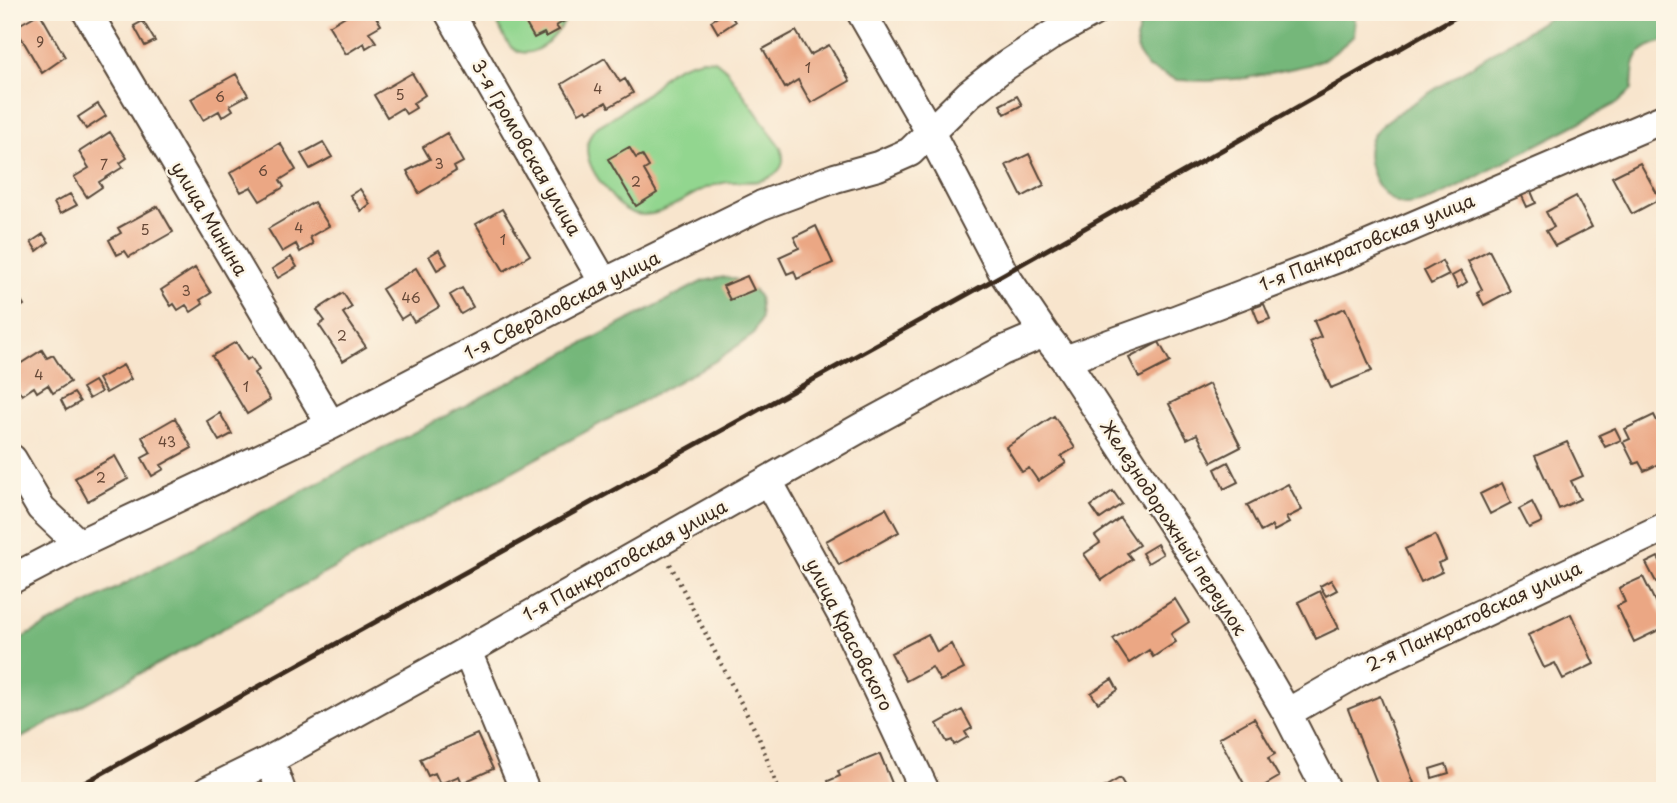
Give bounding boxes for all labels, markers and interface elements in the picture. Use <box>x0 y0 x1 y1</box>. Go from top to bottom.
house number: 9 <box>36 31 44 52</box>
street label: 3-я Громовская улица <box>466 54 589 241</box>
house number: 1 <box>805 57 811 78</box>
house number: 4 <box>593 78 603 99</box>
house number: 5 <box>395 84 405 105</box>
house number: 6 <box>215 86 225 107</box>
house number: 3 <box>434 153 444 174</box>
house number: 7 <box>100 154 108 175</box>
street label: улица Минина <box>165 156 256 281</box>
house number: 6 <box>258 160 268 181</box>
house number: 2 <box>631 171 641 192</box>
street label: 1-я Панкратовская улица <box>1255 186 1479 297</box>
house number: 4 <box>294 217 304 238</box>
house number: 5 <box>140 219 150 240</box>
house number: 1 <box>500 229 506 250</box>
street label: 1-я Свердловская улица <box>459 243 665 366</box>
house number: 3 <box>181 280 191 301</box>
house number: 46 <box>401 287 421 308</box>
house number: 2 <box>337 325 347 346</box>
house number: 4 <box>34 364 44 385</box>
house number: 1 <box>243 376 249 397</box>
street label: Железнодорожный переулок <box>1094 414 1254 640</box>
house number: 43 <box>158 431 176 452</box>
house number: 2 <box>96 467 106 488</box>
street label: 1-я Панкратовская улица <box>517 492 732 627</box>
street label: улица Красовского <box>800 553 901 715</box>
street label: 2-я Панкратовская улица <box>1361 553 1586 678</box>

